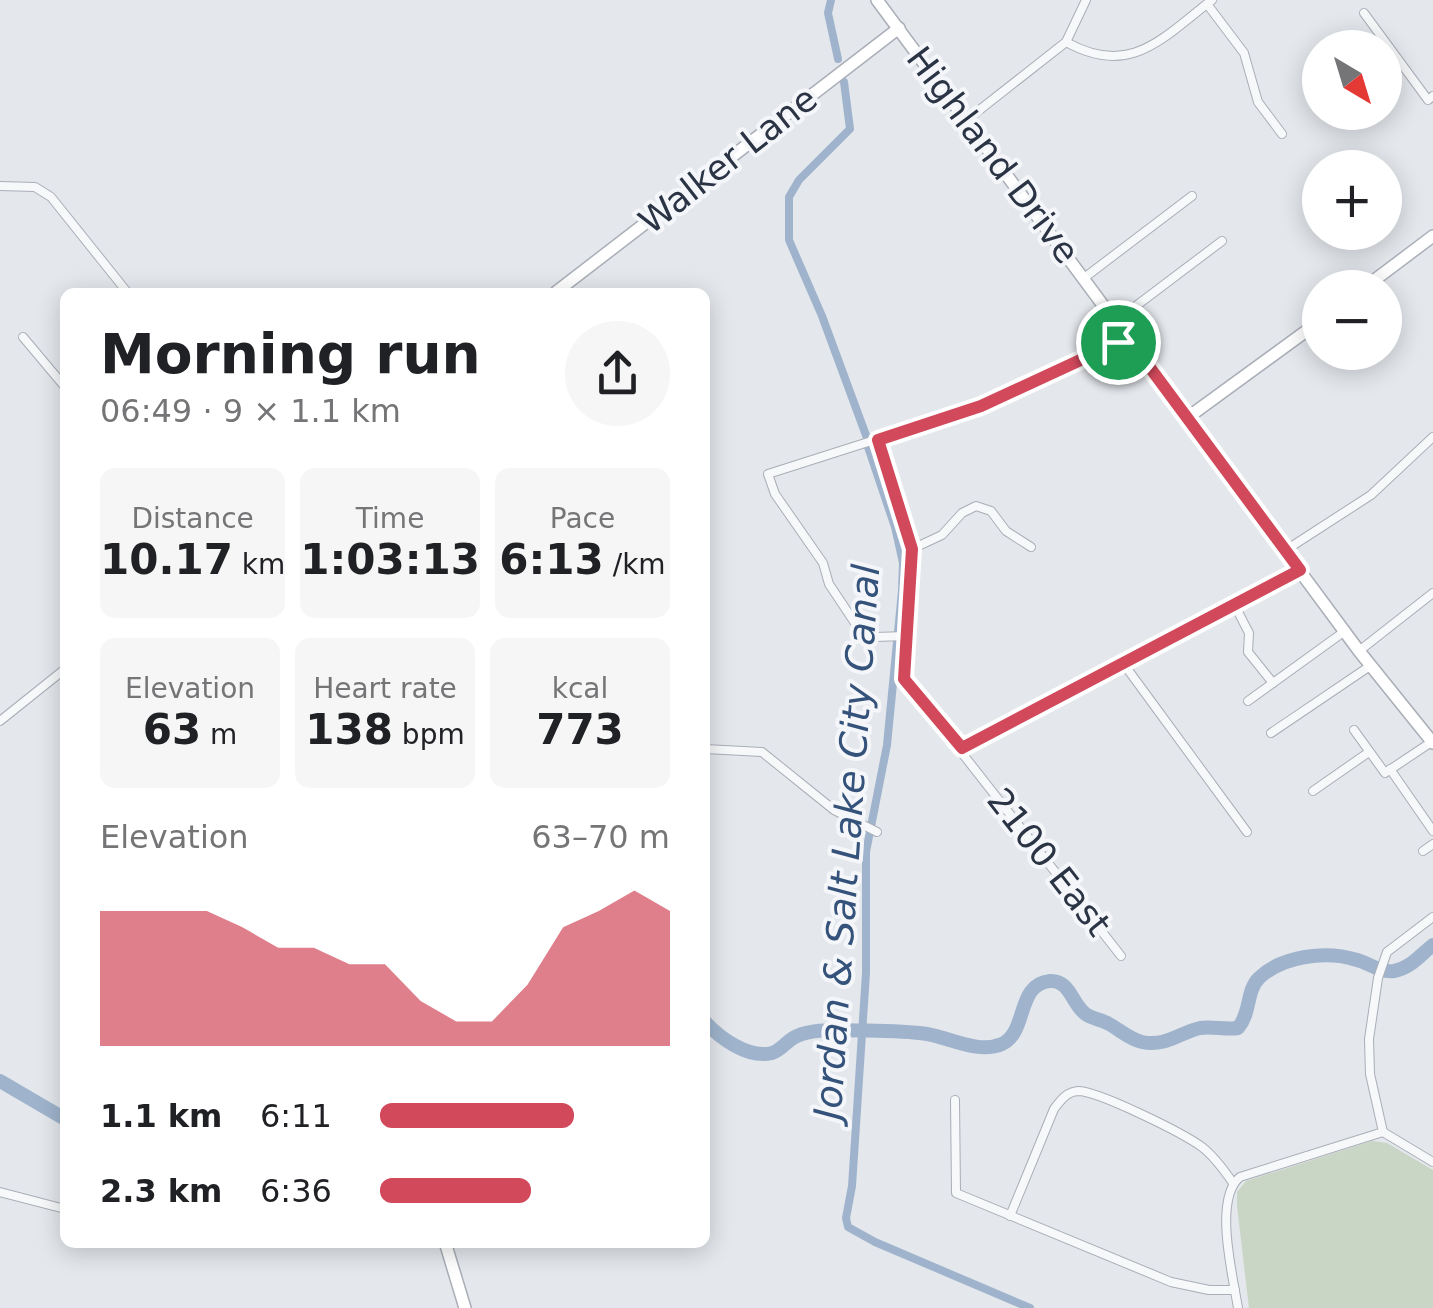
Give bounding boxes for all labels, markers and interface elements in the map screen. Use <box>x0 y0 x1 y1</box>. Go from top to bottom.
north arrow <box>1302 30 1402 130</box>
map controls <box>1302 30 1402 370</box>
street label: Highland Drive <box>899 39 1087 271</box>
street label: Walker Lane <box>631 78 825 242</box>
button: + <box>1302 150 1402 250</box>
button: − <box>1302 270 1402 370</box>
pin <box>1076 300 1161 385</box>
icon: arrive <box>1091 315 1146 370</box>
button: share <box>565 321 670 426</box>
text: Morning run <box>100 322 481 386</box>
text: 06:49 · 9 × 1.1 km <box>100 392 401 430</box>
text: Distance <box>131 502 254 535</box>
text: Time <box>356 502 424 535</box>
text: Pace <box>550 502 615 535</box>
text: 10.17 <box>100 535 233 584</box>
text: 1:03:13 <box>300 535 480 584</box>
text: 6:13 <box>499 535 604 584</box>
text: km <box>233 548 285 581</box>
text: /km <box>604 548 666 581</box>
water label: Jordan & Salt Lake City Canal <box>805 562 888 1128</box>
text: Elevation <box>125 672 255 705</box>
text: Heart rate <box>313 672 457 705</box>
text: kcal <box>552 672 608 705</box>
text: 63 <box>143 705 201 754</box>
text: 138 <box>305 705 393 754</box>
text: 773 <box>536 705 624 754</box>
text: m <box>201 718 237 751</box>
text: bpm <box>393 718 465 751</box>
street label: 2100 East <box>979 780 1119 944</box>
text: Elevation <box>100 818 249 856</box>
text: 63–70 m <box>531 818 670 856</box>
text: 1.1 km <box>100 1097 222 1135</box>
text: 6:11 <box>260 1097 332 1135</box>
text: 2.3 km <box>100 1172 222 1210</box>
text: 6:36 <box>260 1172 332 1210</box>

